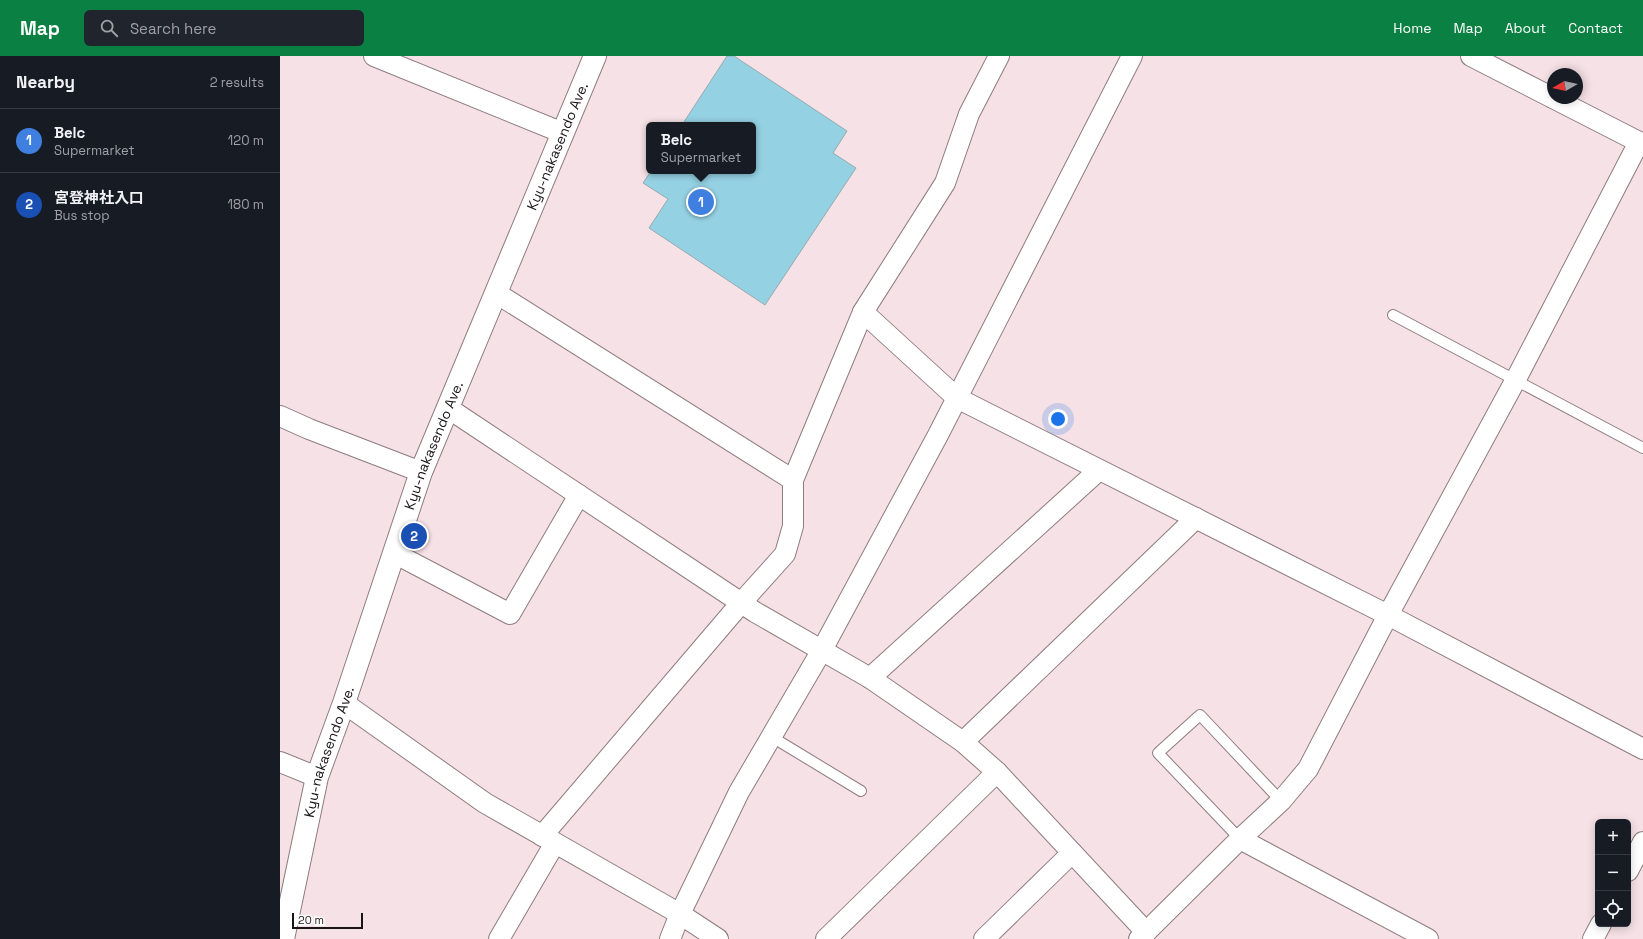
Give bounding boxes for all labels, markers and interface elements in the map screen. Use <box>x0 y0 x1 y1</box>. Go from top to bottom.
search box <box>84 10 364 46</box>
text: Map <box>20 16 60 41</box>
icon: search <box>98 17 120 39</box>
text: Search here <box>130 19 216 38</box>
text: Home <box>1393 19 1431 37</box>
text: Map <box>1453 19 1483 37</box>
text: About <box>1505 19 1546 37</box>
text: Contact <box>1568 19 1623 37</box>
north arrow <box>1547 68 1583 104</box>
text: Nearby <box>16 71 75 93</box>
text: 2 results <box>210 74 264 91</box>
street label: Kyu-nakasendo Ave. <box>523 80 592 213</box>
popup <box>646 122 756 174</box>
text: Belc <box>54 123 85 142</box>
text: Belc <box>661 130 692 149</box>
text: 1 <box>26 132 32 149</box>
text: 120 m <box>228 132 264 149</box>
text: Supermarket <box>54 142 135 159</box>
text: Supermarket <box>661 149 741 166</box>
pin: 1 <box>688 187 714 217</box>
text: 宮登神社入口 <box>54 188 144 207</box>
text: 2 <box>25 196 33 213</box>
text: 180 m <box>228 196 264 213</box>
text: Bus stop <box>54 207 110 224</box>
street label: Kyu-nakasendo Ave. <box>400 378 467 512</box>
your location <box>1048 409 1068 429</box>
pin: 2 <box>401 521 427 551</box>
street label: Kyu-nakasendo Ave. <box>300 684 358 819</box>
map controls <box>1595 819 1631 927</box>
button: + <box>1595 819 1631 855</box>
button: − <box>1595 855 1631 891</box>
button: locate <box>1595 891 1631 927</box>
scale bar <box>292 911 363 930</box>
text: 20 m <box>298 913 324 927</box>

